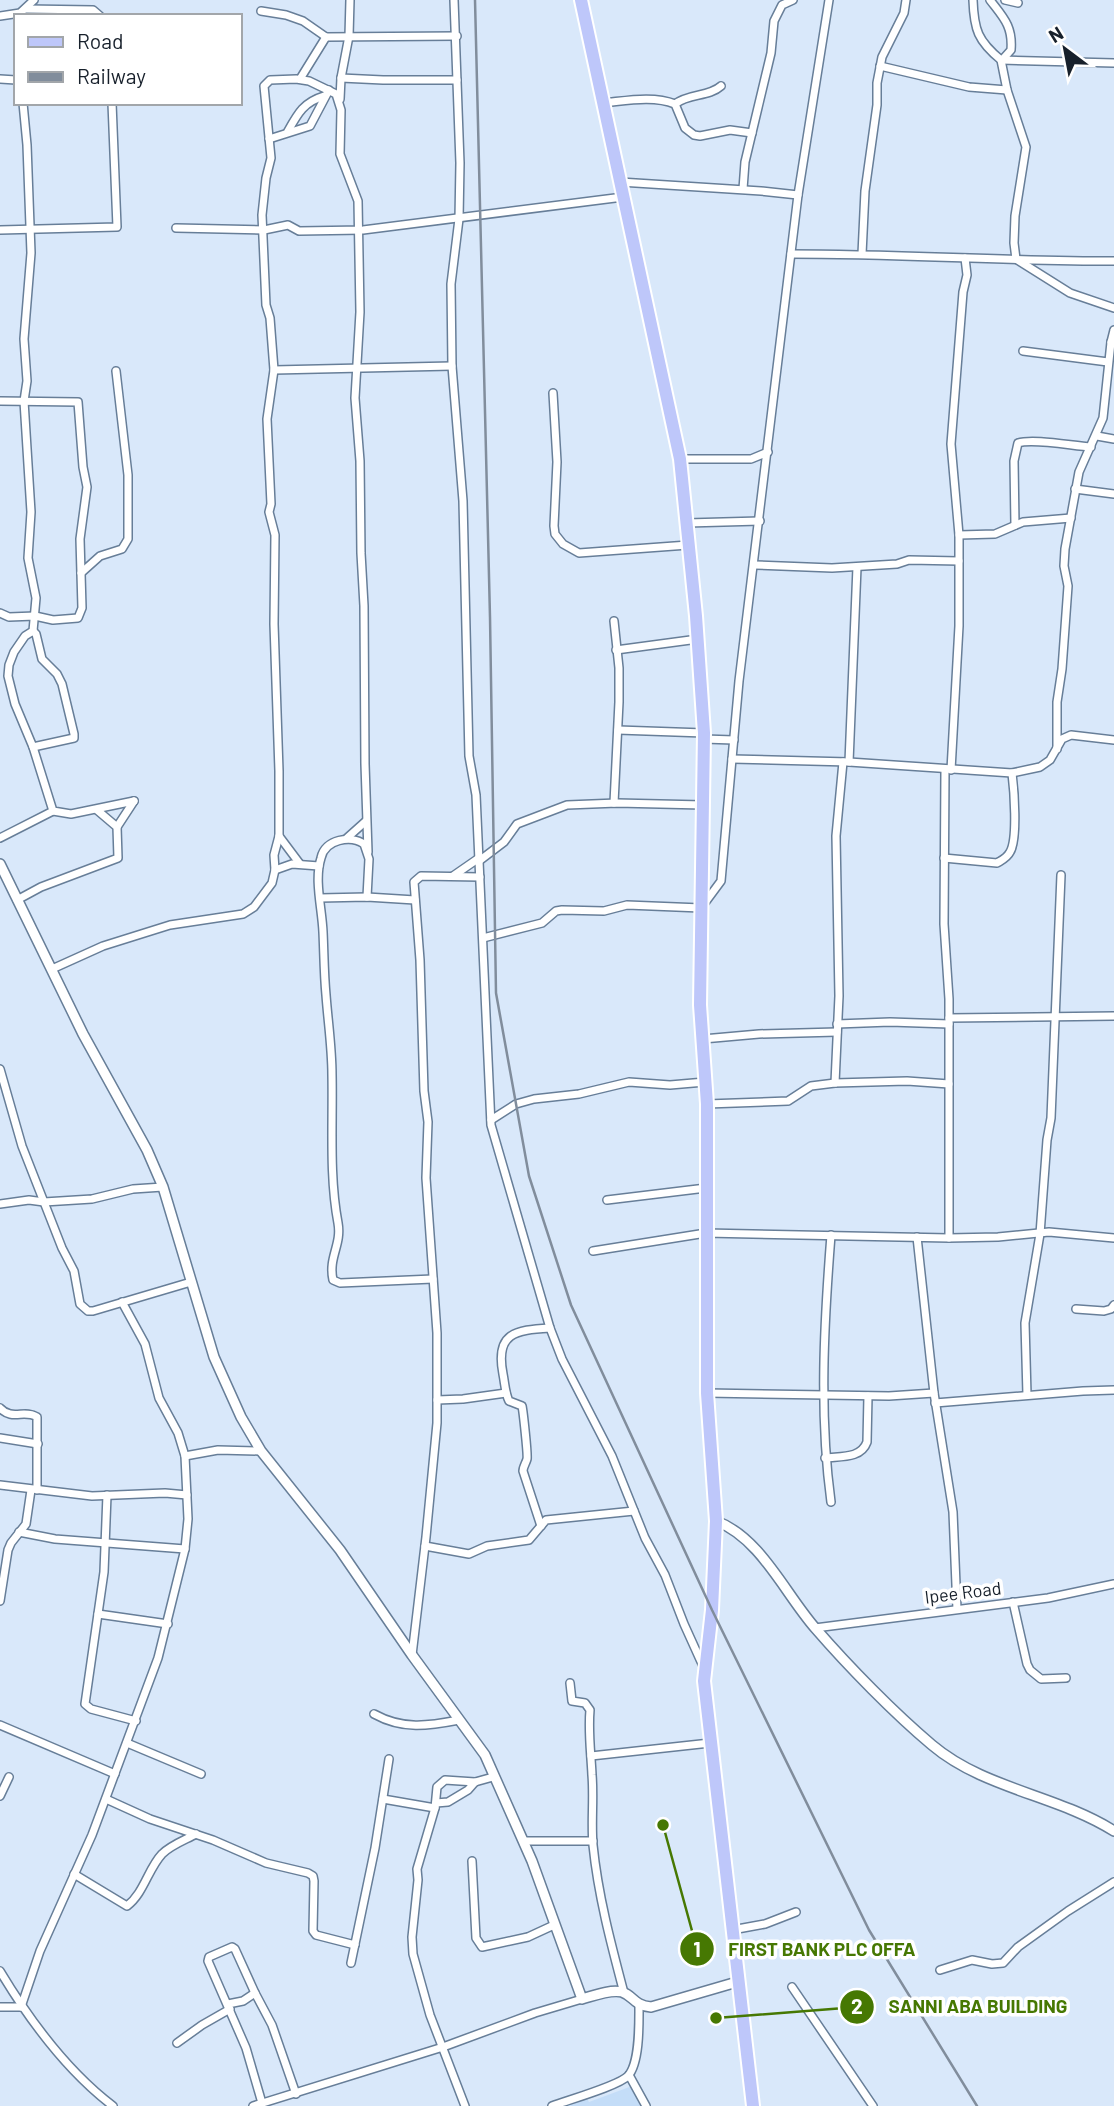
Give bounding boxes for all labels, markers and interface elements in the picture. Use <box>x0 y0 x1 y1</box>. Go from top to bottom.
legend <box>14 14 242 105</box>
north arrow <box>1030 14 1100 84</box>
text: N <box>1044 21 1067 47</box>
text: Road <box>77 28 123 53</box>
text: Railway <box>77 63 146 88</box>
street label: Ipee Road <box>923 1576 1002 1608</box>
callout: FIRST BANK PLC OFFA <box>680 1929 930 1969</box>
text: 1 <box>693 1936 701 1961</box>
text: FIRST BANK PLC OFFA <box>728 1937 916 1960</box>
callout: SANNI ABA BUILDING <box>839 1987 1081 2027</box>
text: 2 <box>851 1993 863 2018</box>
text: SANNI ABA BUILDING <box>889 1994 1067 2017</box>

